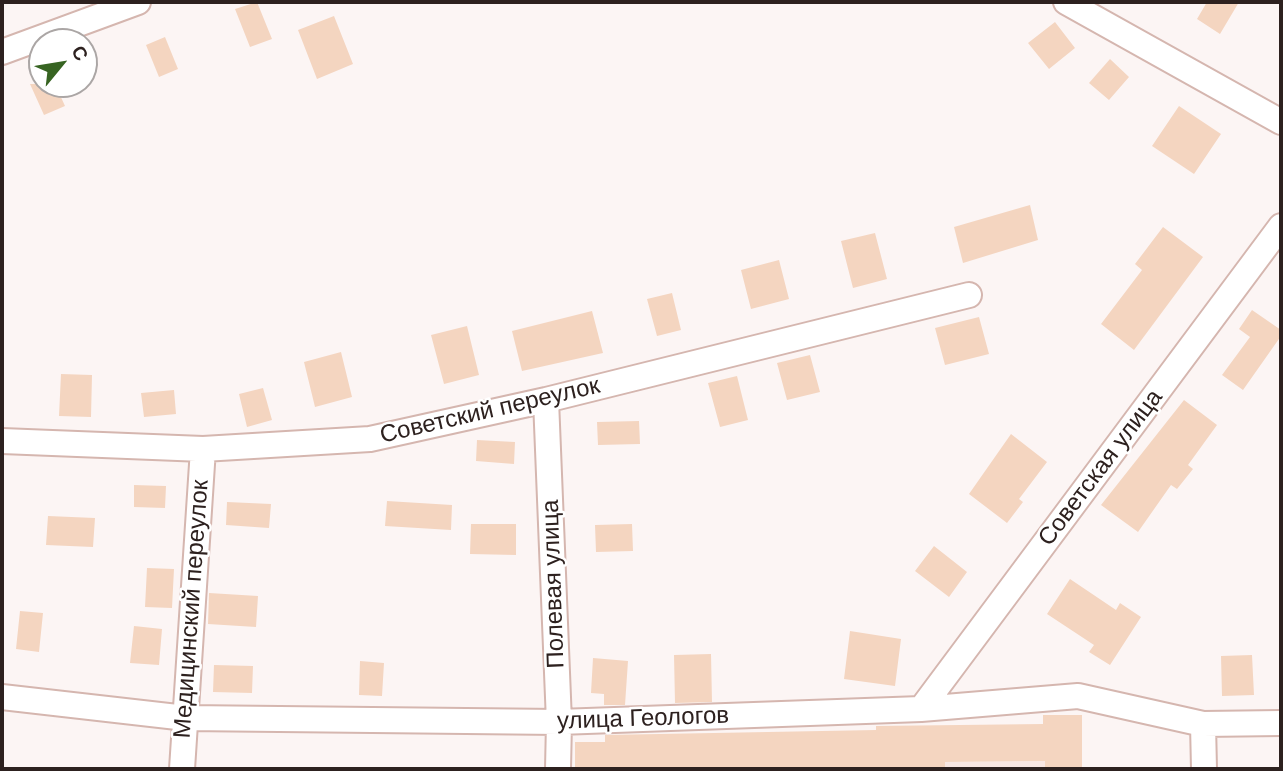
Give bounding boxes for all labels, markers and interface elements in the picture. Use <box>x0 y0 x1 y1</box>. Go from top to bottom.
north arrow <box>28 28 98 98</box>
text: С <box>67 42 92 64</box>
street label: Советский переулок <box>377 372 603 450</box>
street label: Советская улица <box>1033 384 1169 552</box>
street label: Медицинский переулок <box>169 479 215 739</box>
street label: Полевая улица <box>537 499 571 669</box>
street label: улица Геологов <box>556 702 730 736</box>

